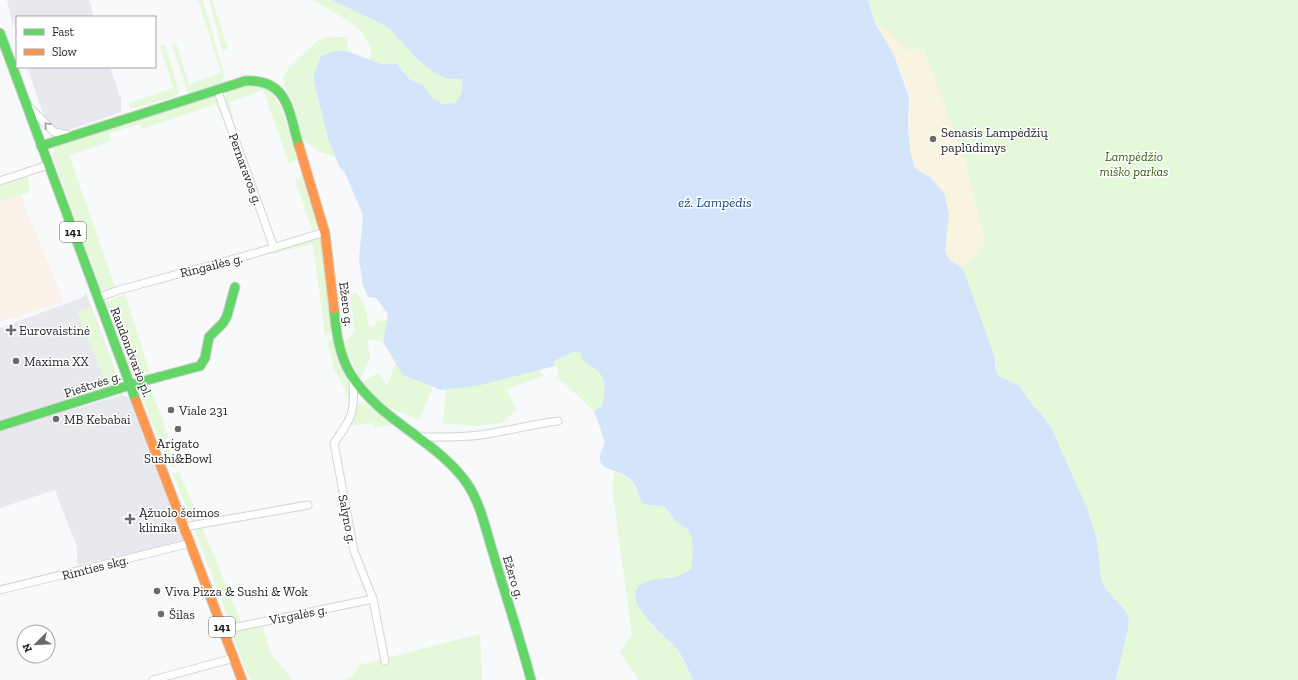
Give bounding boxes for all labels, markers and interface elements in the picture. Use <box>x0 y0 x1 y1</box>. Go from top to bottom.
legend <box>16 16 156 68</box>
text: Fast <box>52 25 75 39</box>
text: Slow <box>52 45 78 59</box>
one-way arrow <box>44 122 52 130</box>
place label: Senasis Lampėdžių paplūdimys <box>941 125 1048 155</box>
street label: Pernaravos g. <box>226 131 265 207</box>
marker: Senasis Lampėdžių paplūdimys <box>928 134 938 144</box>
park label: Lampėdžio miško parkas <box>1099 149 1169 179</box>
water label: ež. Lampėdis <box>678 194 752 211</box>
road number: 141 <box>60 222 86 242</box>
street label: Ringailės g. <box>178 250 244 281</box>
street label: Ežero g. <box>336 281 357 327</box>
street label: Raudondvario pl. <box>108 305 156 399</box>
place label: Eurovaistinė <box>19 323 90 338</box>
marker: Eurovaistinė <box>6 325 16 335</box>
place label: Maxima XX <box>24 354 89 369</box>
marker: Maxima XX <box>11 356 21 366</box>
street label: Pieštvės g. <box>62 368 122 401</box>
place label: Viale 231 <box>178 403 228 418</box>
marker: Viale 231 <box>166 405 176 415</box>
place label: MB Kebabai <box>64 412 131 427</box>
marker: MB Kebabai <box>51 414 61 424</box>
marker: Arigato Sushi&Bowl <box>173 424 183 434</box>
place label: Arigato Sushi&Bowl <box>144 436 213 466</box>
street label: Salyno g. <box>335 493 360 545</box>
place label: Ąžuolo šeimos klinika <box>139 505 220 535</box>
marker: Ąžuolo šeimos klinika <box>124 513 136 525</box>
street label: Rimties skg. <box>60 552 130 583</box>
street label: Ežero g. <box>500 554 527 601</box>
place label: Viva Pizza & Sushi & Wok <box>164 584 308 599</box>
marker: Viva Pizza & Sushi & Wok <box>152 586 162 596</box>
street label: Virgalės g. <box>267 602 328 628</box>
place label: Šilas <box>169 607 195 622</box>
marker: Šilas <box>156 609 166 619</box>
road number: 141 <box>209 617 235 637</box>
north arrow <box>16 624 56 664</box>
text: N <box>19 641 35 654</box>

